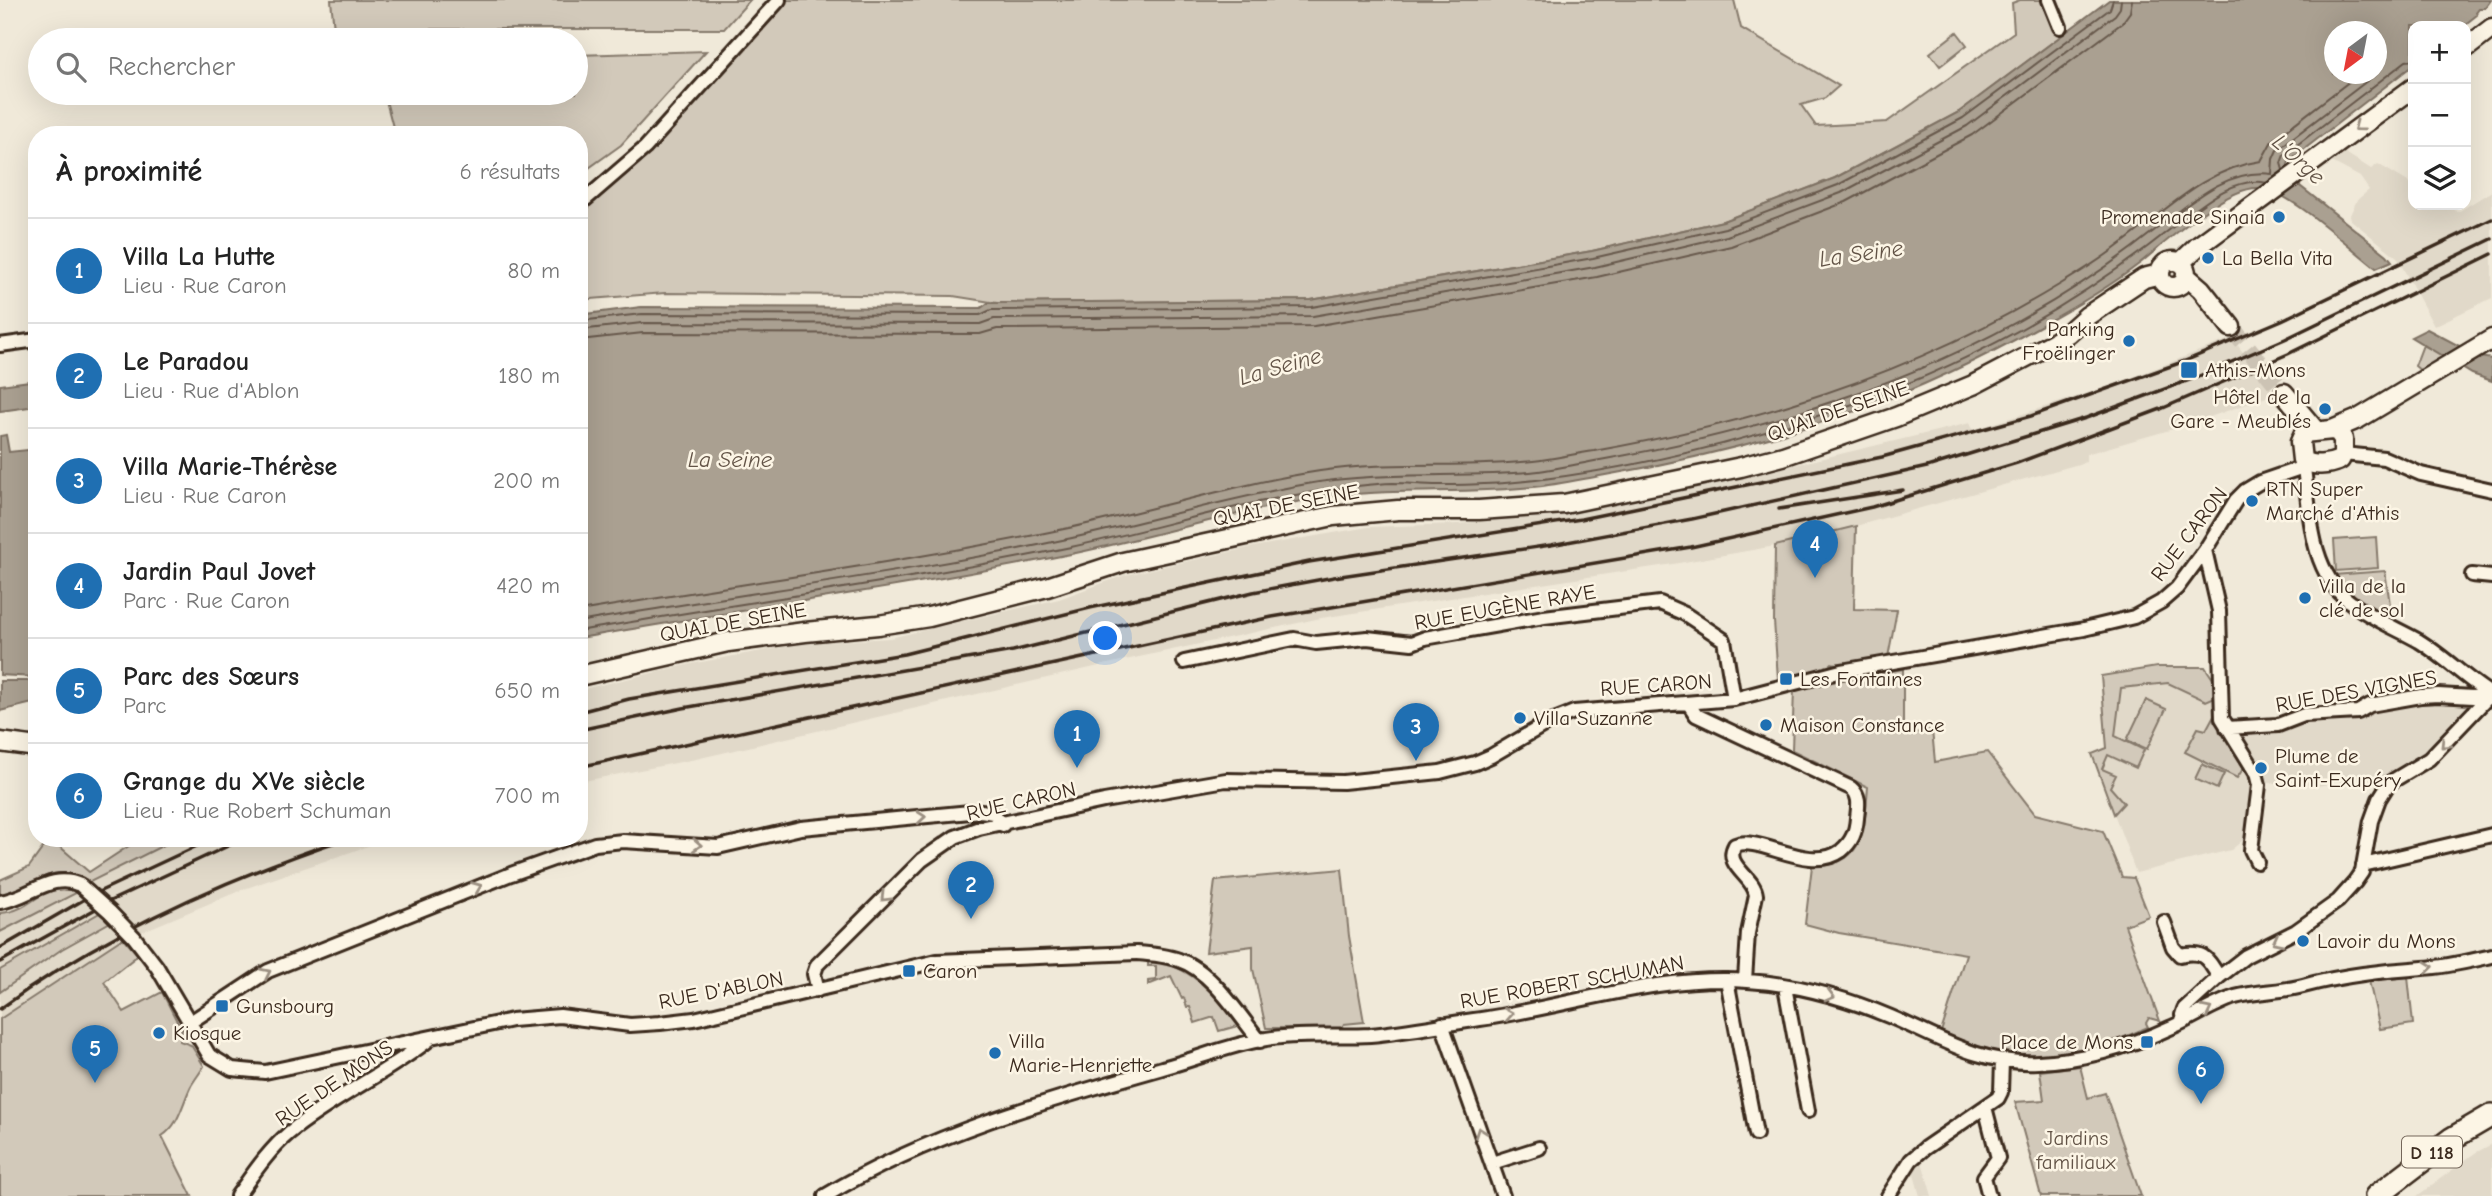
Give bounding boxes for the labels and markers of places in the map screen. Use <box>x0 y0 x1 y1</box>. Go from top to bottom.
place label: Promenade Sinaia <box>2101 205 2265 229</box>
marker: Promenade Sinaia <box>2271 209 2287 225</box>
place label: La Bella Vita <box>2222 246 2333 270</box>
marker: La Bella Vita <box>2200 250 2216 266</box>
place label: Parking Froëlinger <box>2022 317 2116 365</box>
marker: Parking Froëlinger <box>2121 333 2137 349</box>
place label: Athis-Mons <box>2205 358 2305 382</box>
marker: Athis-Mons <box>2179 360 2199 380</box>
place label: Hôtel de la Gare - Meublés <box>2170 385 2311 433</box>
marker: Hôtel de la Gare - Meublés <box>2317 401 2333 417</box>
place label: RTN Super Marché d'Athis <box>2266 477 2399 525</box>
marker: RTN Super Marché d'Athis <box>2244 493 2260 509</box>
pin: 4 <box>1792 520 1838 578</box>
place label: Villa de la clé de sol <box>2319 574 2406 622</box>
marker: Villa de la clé de sol <box>2297 590 2313 606</box>
place label: Les Fontaines <box>1800 667 1922 691</box>
marker: Les Fontaines <box>1778 671 1794 687</box>
pin: 3 <box>1393 703 1439 761</box>
place label: Villa Suzanne <box>1534 706 1653 730</box>
pin: 1 <box>1054 710 1100 768</box>
marker: Villa Suzanne <box>1512 710 1528 726</box>
place label: Maison Constance <box>1780 713 1944 737</box>
marker: Maison Constance <box>1758 717 1774 733</box>
place label: Plume de Saint-Exupéry <box>2275 744 2402 792</box>
marker: Plume de Saint-Exupéry <box>2253 760 2269 776</box>
pin: 2 <box>948 861 994 919</box>
place label: Lavoir du Mons <box>2317 929 2456 953</box>
marker: Lavoir du Mons <box>2295 933 2311 949</box>
place label: Caron <box>923 959 977 983</box>
marker: Caron <box>901 963 917 979</box>
place label: Gunsbourg <box>236 994 334 1018</box>
marker: Gunsbourg <box>214 998 230 1014</box>
place label: Kiosque <box>173 1021 241 1045</box>
pin: 5 <box>72 1025 118 1083</box>
marker: Kiosque <box>151 1025 167 1041</box>
place label: Villa Marie-Henriette <box>1009 1029 1152 1077</box>
place label: Place de Mons <box>2000 1030 2133 1054</box>
marker: Place de Mons <box>2139 1034 2155 1050</box>
marker: Villa Marie-Henriette <box>987 1045 1003 1061</box>
pin: 6 <box>2178 1046 2224 1104</box>

